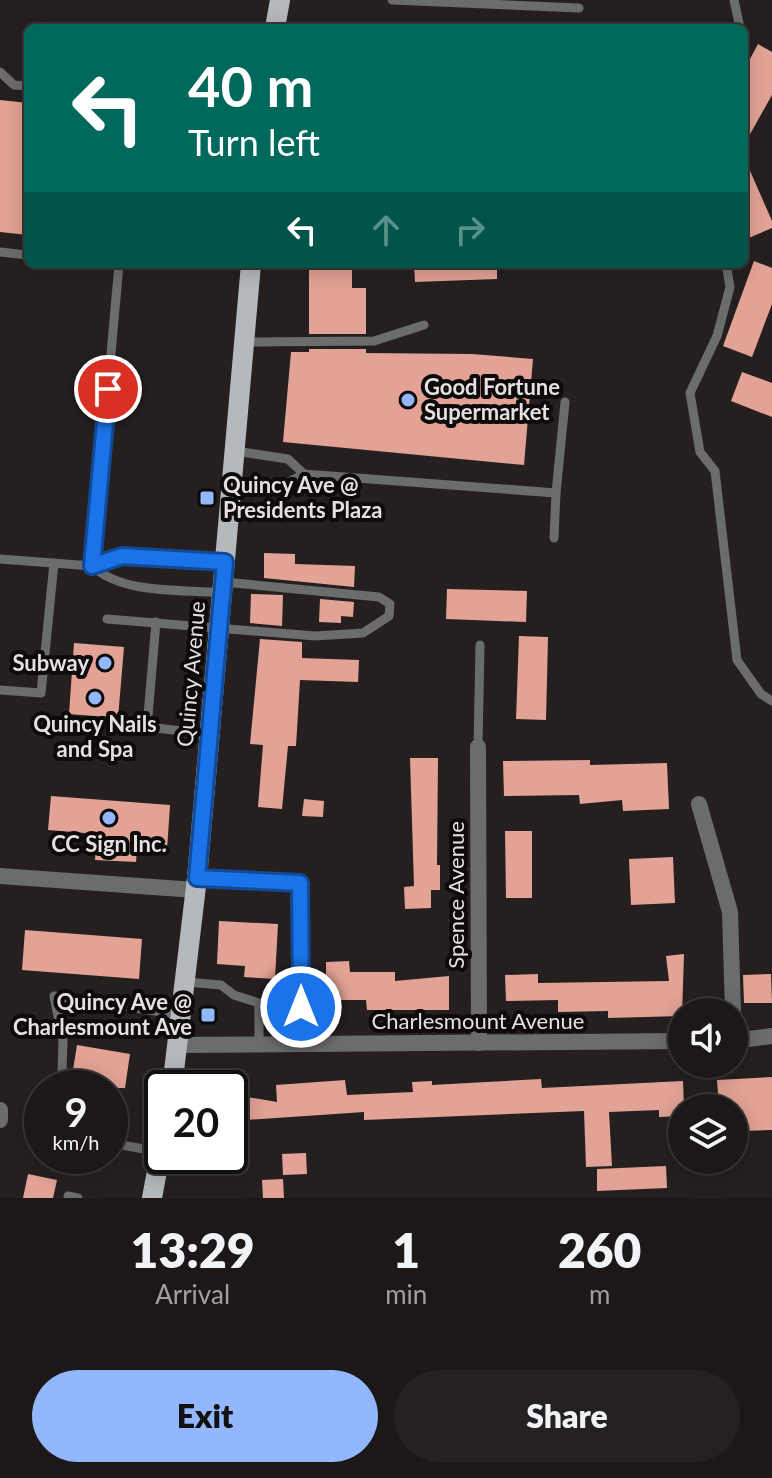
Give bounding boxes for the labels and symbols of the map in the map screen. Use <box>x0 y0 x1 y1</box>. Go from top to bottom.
pin <box>74 355 142 423</box>
place label: Good Fortune Supermarket <box>424 373 560 425</box>
marker: Good Fortune Supermarket <box>399 391 417 409</box>
place label: Quincy Ave @ Presidents Plaza <box>223 471 383 523</box>
marker: Quincy Ave @ Presidents Plaza <box>198 489 216 507</box>
street label: Quincy Avenue <box>171 600 210 748</box>
place label: Subway <box>12 649 89 676</box>
marker: Subway <box>96 654 114 672</box>
marker: Quincy Nails and Spa <box>86 689 104 707</box>
place label: Quincy Nails and Spa <box>33 710 157 762</box>
marker: CC Sign Inc. <box>100 809 118 827</box>
street label: Spence Avenue <box>442 821 469 969</box>
place label: CC Sign Inc. <box>51 830 167 857</box>
position arrow <box>259 965 343 1049</box>
place label: Quincy Ave @ Charlesmount Ave <box>13 988 192 1040</box>
marker: Quincy Ave @ Charlesmount Ave <box>199 1006 217 1024</box>
street label: Charlesmount Avenue <box>372 1007 584 1034</box>
speed limit sign: 20 <box>144 1070 248 1174</box>

